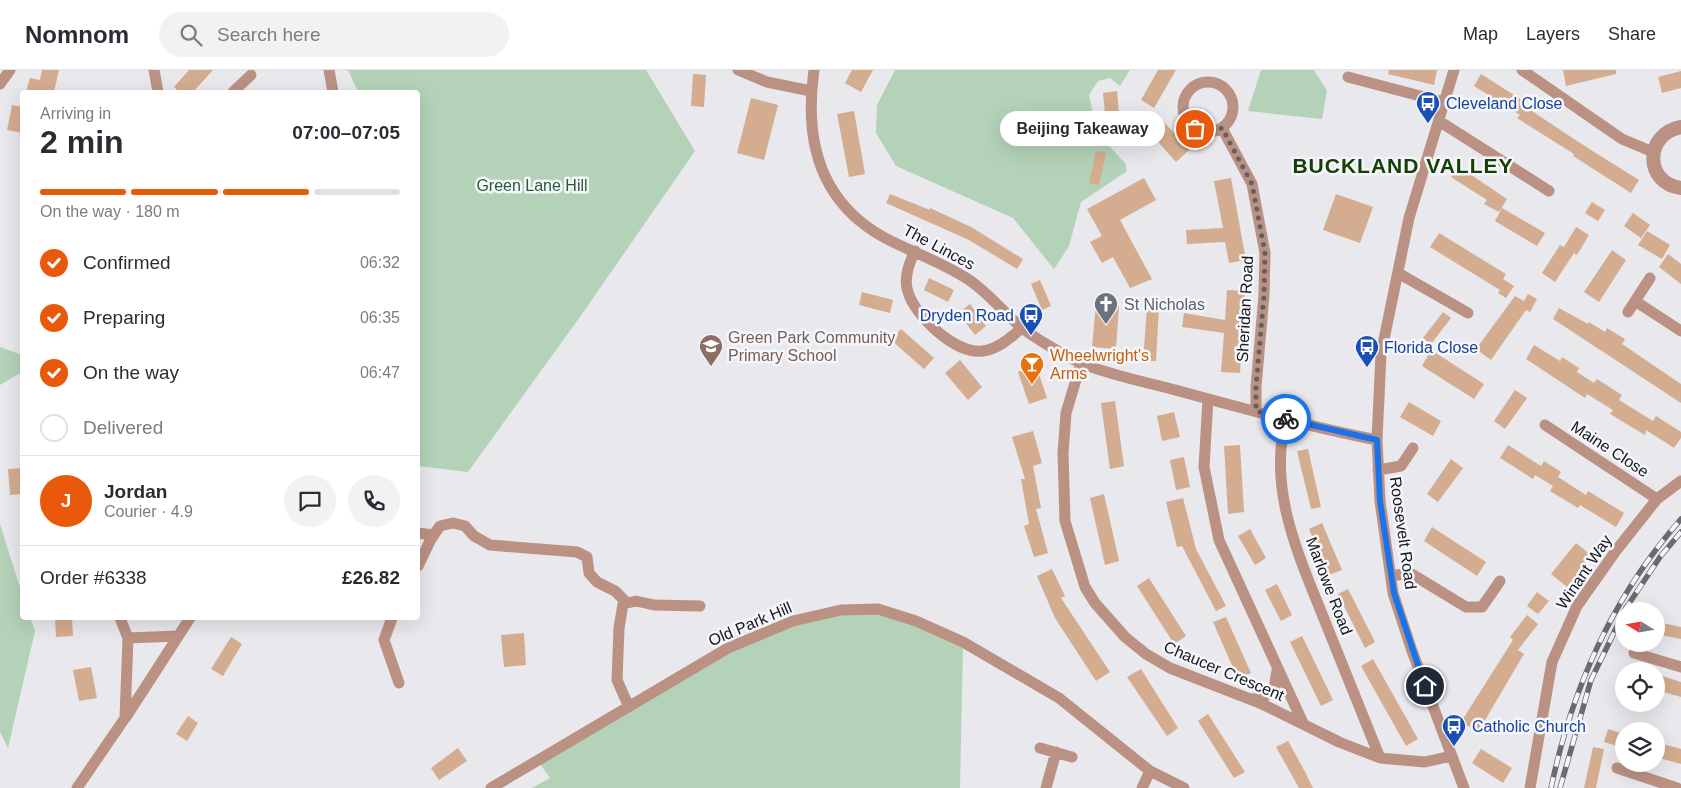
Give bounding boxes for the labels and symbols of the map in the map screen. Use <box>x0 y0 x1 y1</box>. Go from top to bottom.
bus stop icon: Cleveland Close <box>1415 90 1441 124</box>
place label: Cleveland Close <box>1446 95 1563 112</box>
pin <box>1174 108 1216 150</box>
callout: Beijing Takeaway <box>1000 112 1165 146</box>
district label: BUCKLAND VALLEY <box>1292 154 1514 177</box>
park label: Green Lane Hill <box>476 177 588 194</box>
street label: The Linces <box>900 221 978 273</box>
street label: Sheridan Road <box>1234 255 1256 363</box>
church icon: St Nicholas <box>1093 291 1119 325</box>
place label: St Nicholas <box>1124 296 1205 313</box>
bus stop icon: Dryden Road <box>1018 302 1044 336</box>
place label: Dryden Road <box>920 307 1014 324</box>
place label: Green Park Community Primary School <box>728 329 895 364</box>
school or university icon: Green Park Community Primary School <box>698 333 724 367</box>
bus stop icon: Florida Close <box>1354 334 1380 368</box>
place label: Florida Close <box>1384 339 1478 356</box>
place label: Wheelwright's Arms <box>1050 347 1149 382</box>
bar icon: Wheelwright's Arms <box>1019 351 1045 385</box>
courier <box>1261 394 1311 444</box>
street label: Maine Close <box>1568 418 1652 480</box>
street label: Roosevelt Road <box>1387 475 1419 591</box>
street label: Winant Way <box>1553 532 1615 612</box>
street label: Marlowe Road <box>1303 535 1355 637</box>
street label: Old Park Hill <box>706 599 794 649</box>
north arrow <box>1615 602 1665 652</box>
street label: Chaucer Crescent <box>1161 638 1287 704</box>
pin <box>1404 665 1446 707</box>
bus stop icon: Catholic Church <box>1441 713 1467 747</box>
place label: Catholic Church <box>1472 718 1586 735</box>

